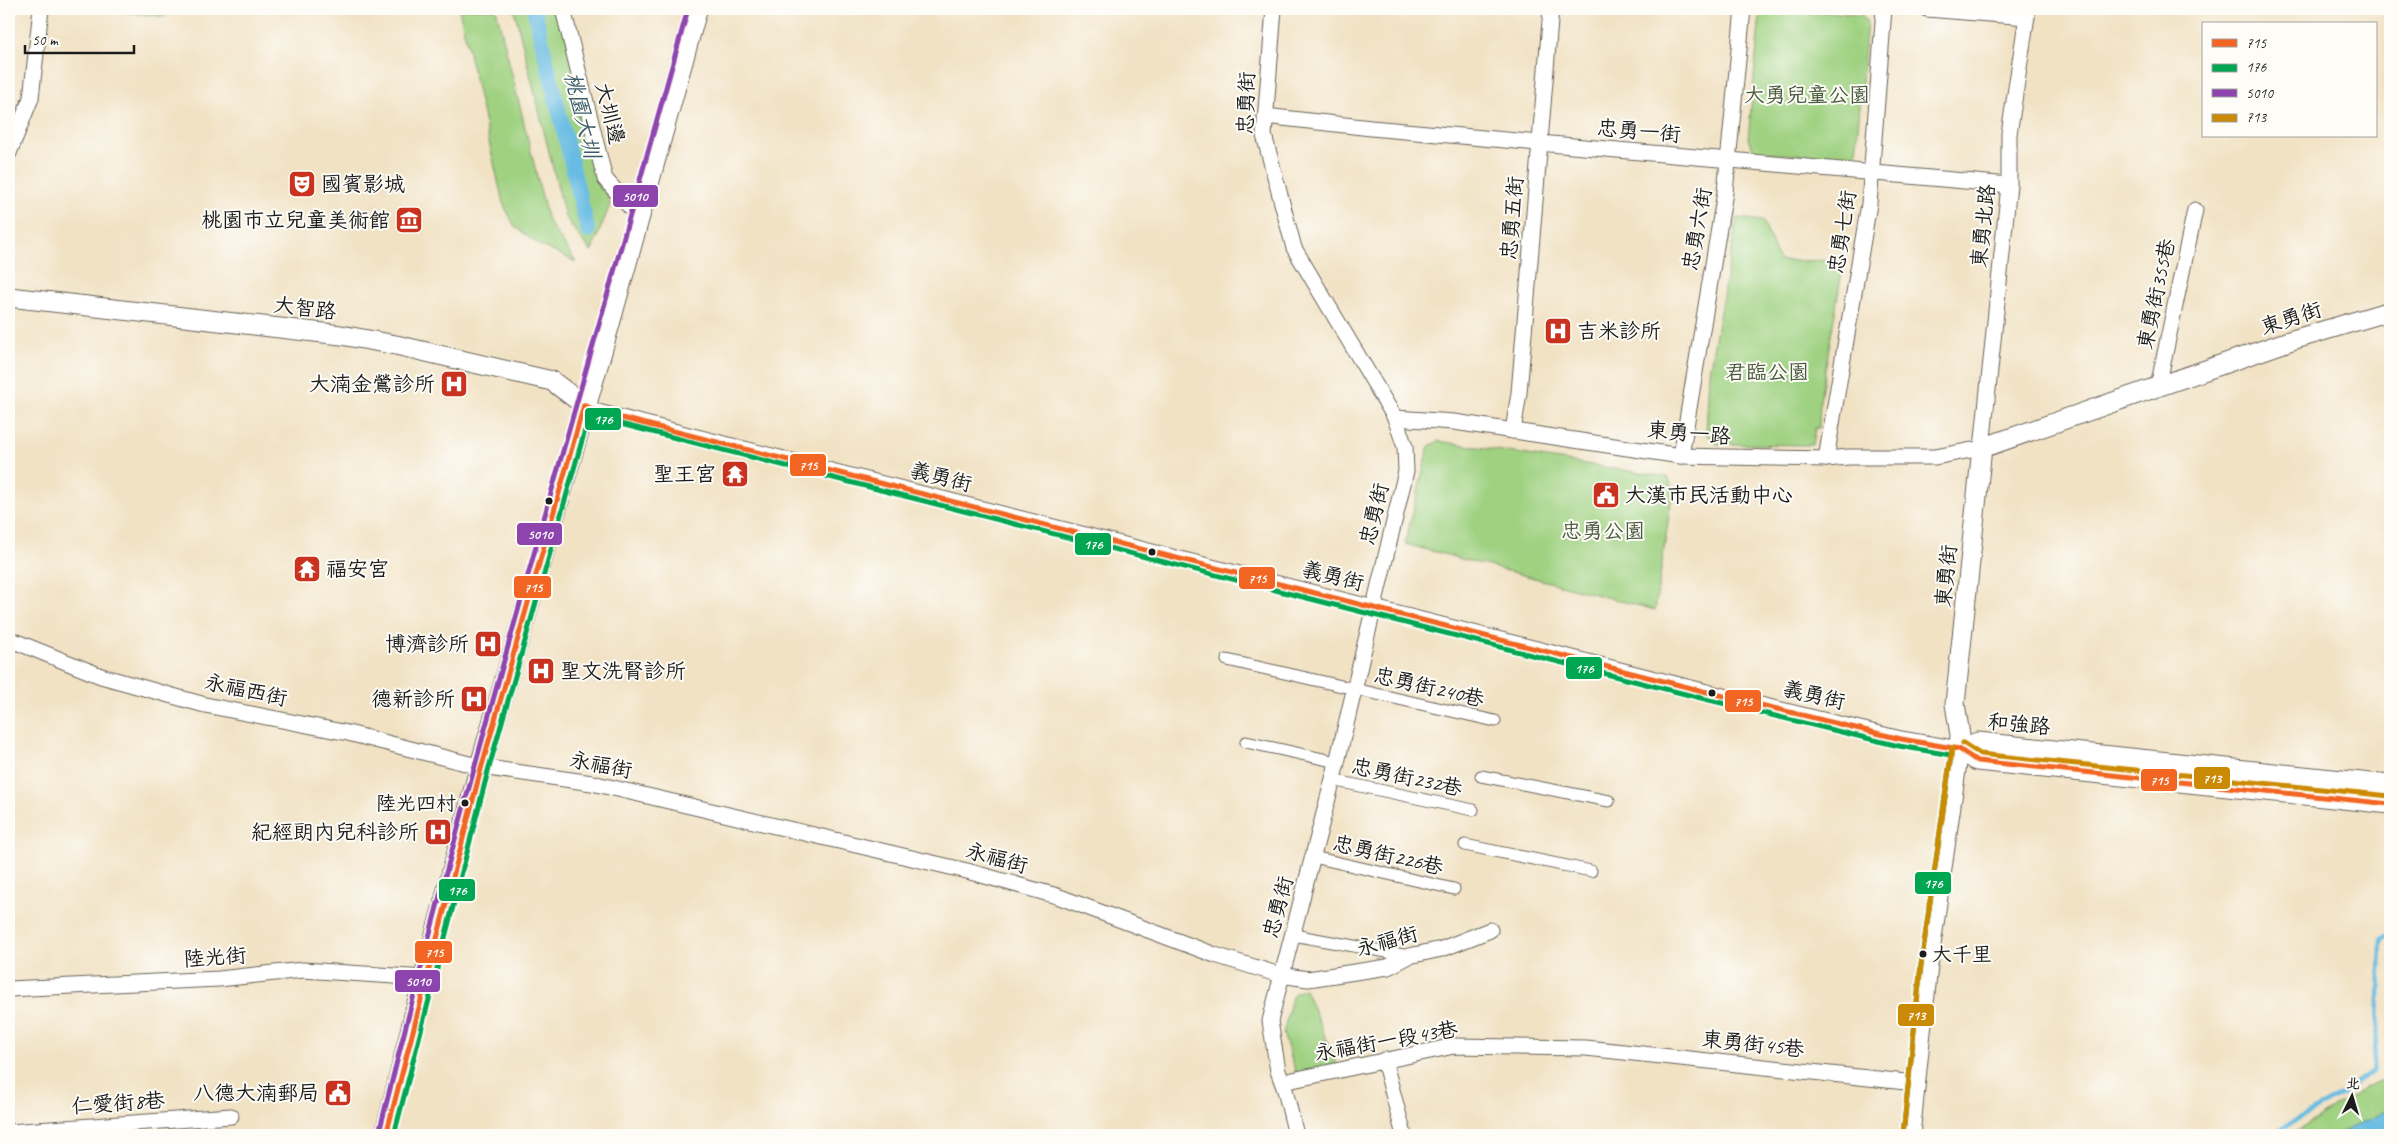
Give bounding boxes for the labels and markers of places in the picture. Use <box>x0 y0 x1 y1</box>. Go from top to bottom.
theatre icon: 國賓影城 <box>287 169 317 199</box>
place label: 國賓影城 <box>321 171 405 197</box>
museum icon: 桃園市立兒童美術館 <box>394 205 424 235</box>
place label: 桃園市立兒童美術館 <box>201 207 390 233</box>
hospital icon: 吉米診所 <box>1543 316 1573 346</box>
place label: 吉米診所 <box>1577 318 1661 344</box>
hospital icon: 大湳金鶯診所 <box>439 369 469 399</box>
place label: 大湳金鶯診所 <box>309 371 435 397</box>
temple icon: 聖王宮 <box>720 459 750 489</box>
place label: 聖王宮 <box>653 461 716 487</box>
public building icon: 大漢市民活動中心 <box>1591 480 1621 510</box>
place label: 大漢市民活動中心 <box>1625 482 1793 508</box>
unlabelled marker <box>544 496 554 506</box>
unlabelled marker <box>1147 547 1157 557</box>
temple icon: 福安宮 <box>292 554 322 584</box>
place label: 福安宮 <box>326 556 389 582</box>
hospital icon: 博濟診所 <box>473 629 503 659</box>
place label: 博濟診所 <box>385 631 469 657</box>
hospital icon: 聖文洗腎診所 <box>526 656 556 686</box>
place label: 聖文洗腎診所 <box>560 658 686 684</box>
hospital icon: 德新診所 <box>459 684 489 714</box>
place label: 德新診所 <box>371 686 455 712</box>
unlabelled marker <box>1707 688 1717 698</box>
place label: 陸光四村 <box>376 791 456 816</box>
marker: 陸光四村 <box>460 798 470 808</box>
hospital icon: 紀經朗內兒科診所 <box>423 817 453 847</box>
place label: 紀經朗內兒科診所 <box>251 819 419 845</box>
place label: 大千里 <box>1932 942 1992 967</box>
marker: 大千里 <box>1918 949 1928 959</box>
public building icon: 八德大湳郵局 <box>323 1078 353 1108</box>
place label: 八德大湳郵局 <box>193 1080 319 1106</box>

